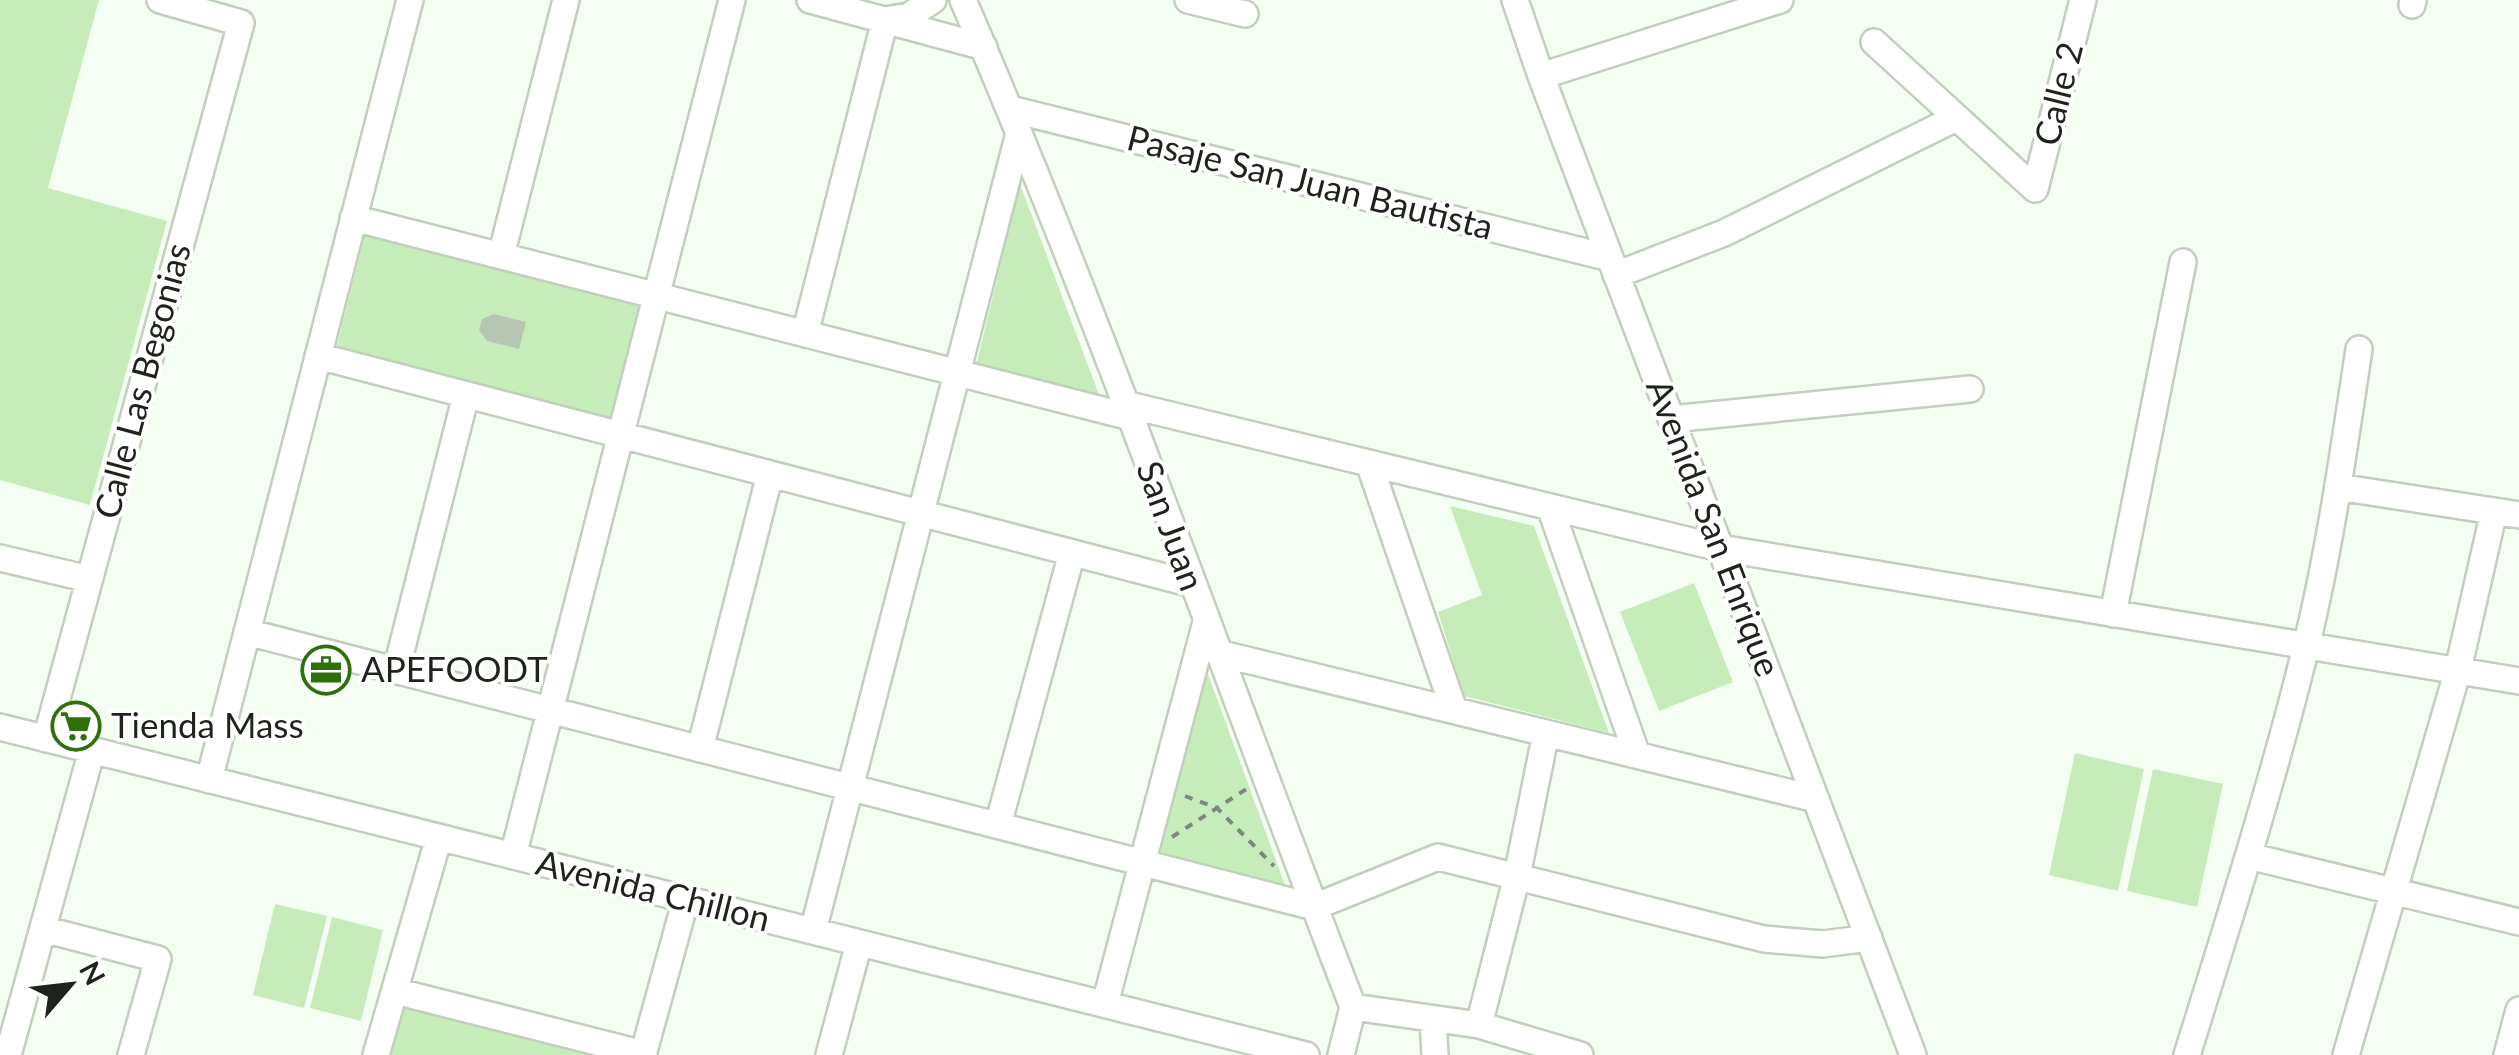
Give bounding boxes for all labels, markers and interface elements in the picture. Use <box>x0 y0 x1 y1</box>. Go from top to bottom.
street label: Calle 2 <box>2024 37 2090 150</box>
street label: Pasaje San Juan Bautista <box>1123 115 1498 247</box>
street label: Calle Las Begonias <box>84 238 198 523</box>
street label: Avenida San Enrique <box>1639 373 1791 682</box>
street label: San Juan <box>1129 455 1215 596</box>
office icon: APEFOODT <box>300 644 352 696</box>
place label: APEFOODT <box>361 647 548 689</box>
supermarket icon: Tienda Mass <box>50 700 102 752</box>
place label: Tienda Mass <box>111 703 304 745</box>
street label: Avenida Chillon <box>532 840 775 938</box>
north arrow <box>20 935 120 1035</box>
text: N <box>73 955 113 990</box>

